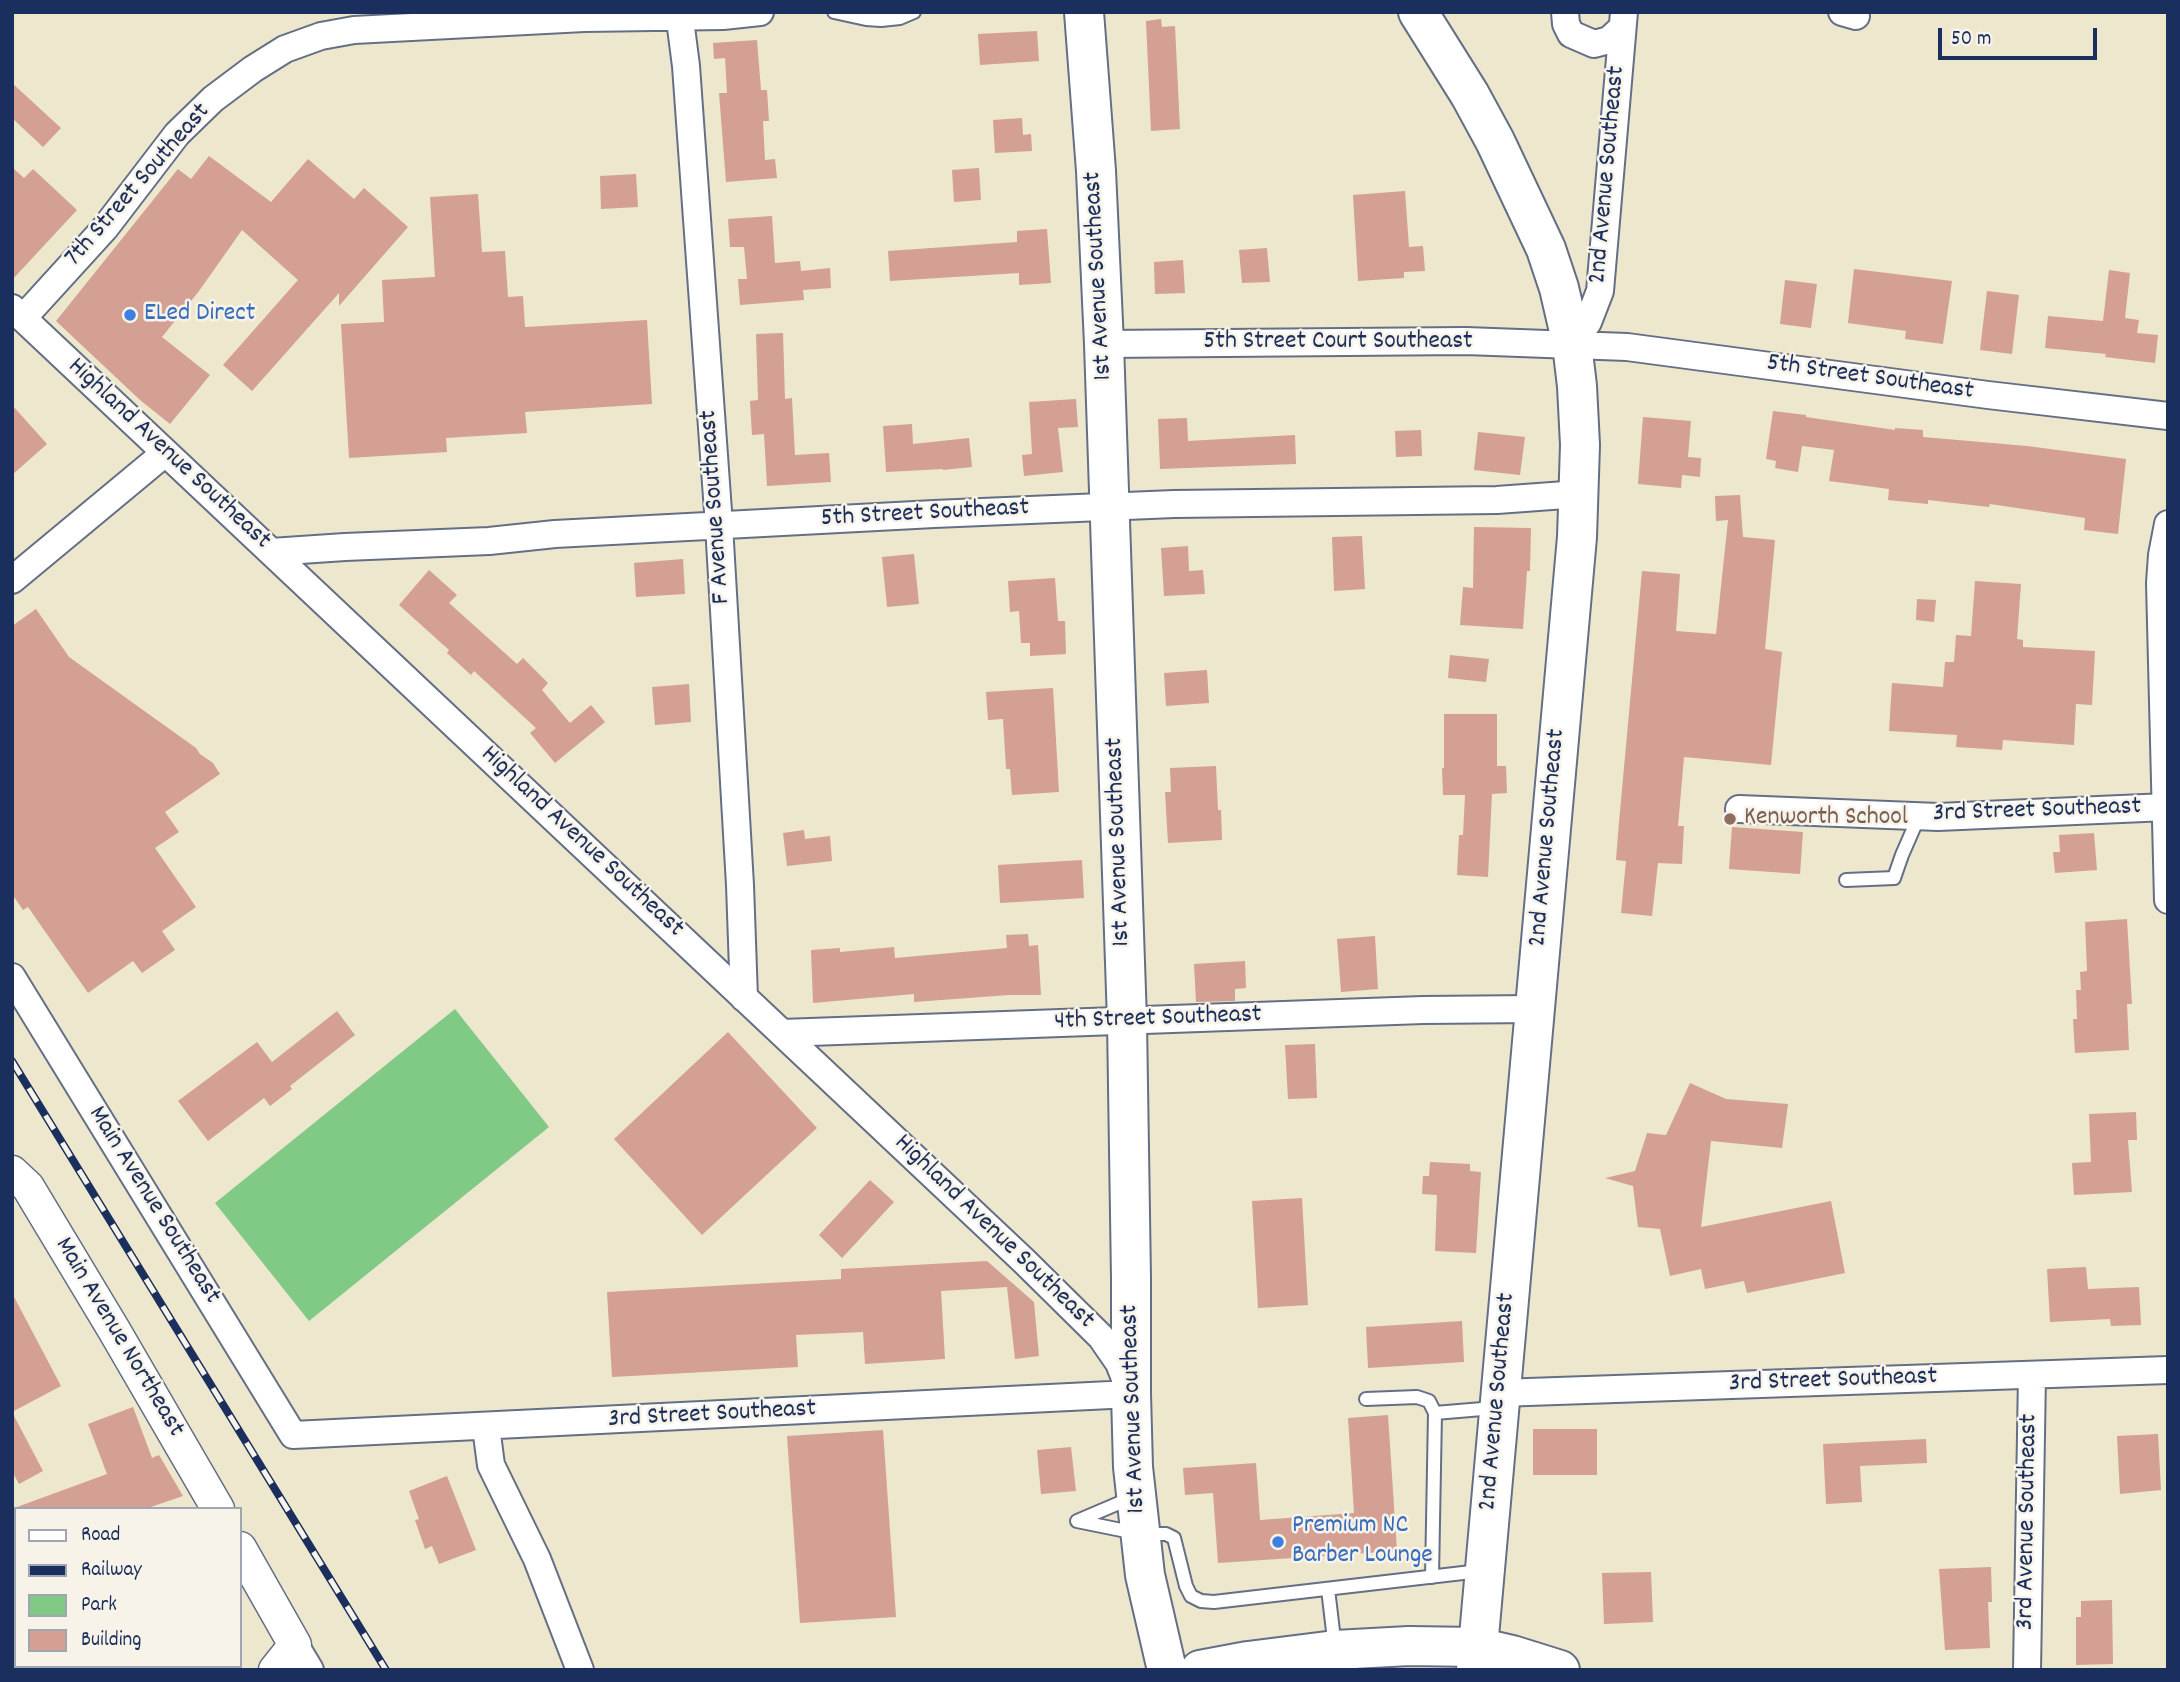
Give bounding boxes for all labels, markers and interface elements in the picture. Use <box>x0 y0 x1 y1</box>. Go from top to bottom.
scale bar <box>1942 14 2101 58</box>
text: 50 m <box>1951 25 1991 55</box>
street label: 2nd Avenue Southeast <box>1584 65 1634 285</box>
street label: 7th Street Southeast <box>59 98 219 274</box>
street label: 1st Avenue Southeast <box>1079 171 1121 381</box>
place label: ELed Direct <box>144 299 255 331</box>
marker: ELed Direct <box>122 307 138 323</box>
street label: 5th Street Court Southeast <box>1203 327 1473 359</box>
street label: 5th Street Southeast <box>1765 349 1975 409</box>
street label: Highland Avenue Southeast <box>60 353 276 557</box>
street label: F Avenue Southeast <box>695 409 739 605</box>
street label: 5th Street Southeast <box>820 494 1030 536</box>
street label: 2nd Avenue Southeast <box>1524 728 1574 948</box>
street label: 1st Avenue Southeast <box>1101 737 1139 947</box>
street label: Highland Avenue Southeast <box>473 741 689 945</box>
street label: 3rd Street Southeast <box>1932 793 2142 831</box>
place label: Kenworth School <box>1744 803 1908 835</box>
marker: Kenworth School <box>1722 811 1738 827</box>
street label: 4th Street Southeast <box>1054 1001 1262 1039</box>
street label: Main Avenue Southeast <box>80 1101 226 1311</box>
street label: Highland Avenue Southeast <box>886 1129 1100 1337</box>
street label: Main Avenue Northeast <box>46 1233 190 1443</box>
street label: 2nd Avenue Southeast <box>1474 1292 1524 1512</box>
street label: 1st Avenue Southeast <box>1116 1304 1154 1514</box>
street label: 3rd Street Southeast <box>1728 1363 1938 1401</box>
street label: 3rd Street Southeast <box>607 1395 817 1437</box>
street label: 3rd Avenue Southeast <box>2012 1414 2046 1630</box>
legend <box>14 1507 242 1668</box>
place label: Premium NC Barber Lounge <box>1292 1511 1433 1572</box>
text: Road <box>81 1521 120 1551</box>
marker: Premium NC Barber Lounge <box>1270 1534 1286 1550</box>
text: Railway <box>81 1556 142 1586</box>
text: Park <box>81 1591 117 1621</box>
text: Building <box>81 1626 141 1656</box>

